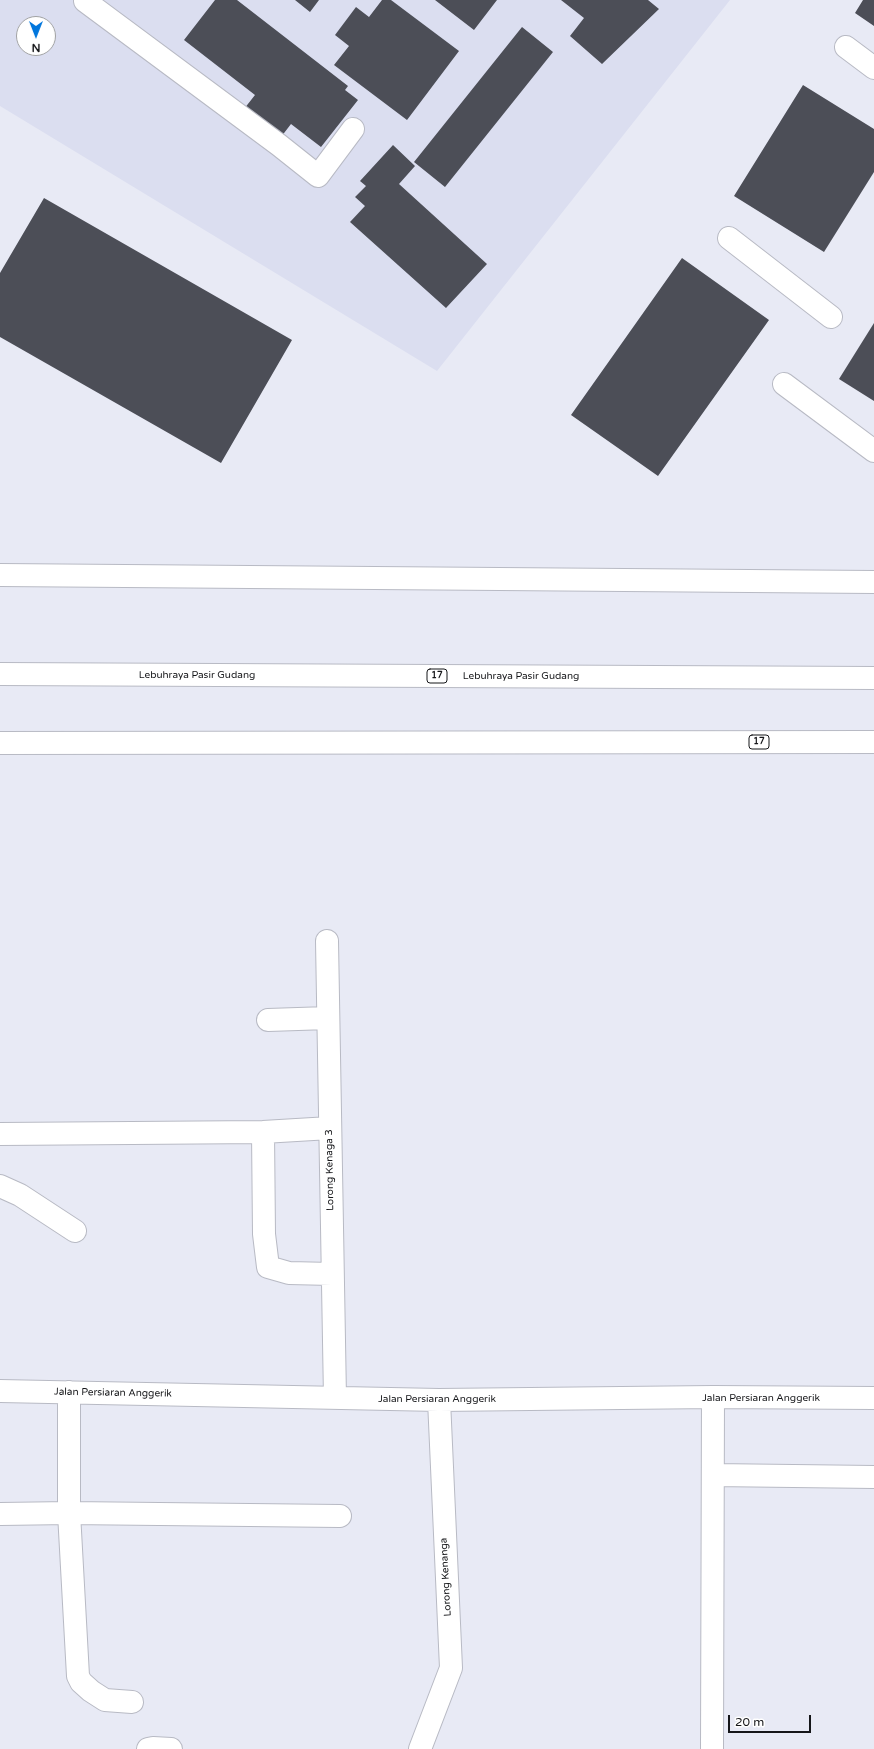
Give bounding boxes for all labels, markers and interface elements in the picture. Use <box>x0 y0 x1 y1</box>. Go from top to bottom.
north arrow <box>16 16 56 56</box>
text: N <box>32 41 40 54</box>
street label: Lebuhraya Pasir Gudang <box>139 669 255 681</box>
road number: 17 <box>427 669 447 683</box>
street label: Lebuhraya Pasir Gudang <box>463 670 579 682</box>
road number: 17 <box>749 735 769 749</box>
street label: Lorong Kenaga 3 <box>323 1129 337 1211</box>
street label: Jalan Persiaran Anggerik <box>54 1386 172 1400</box>
street label: Jalan Persiaran Anggerik <box>702 1392 820 1404</box>
street label: Jalan Persiaran Anggerik <box>378 1393 496 1405</box>
street label: Lorong Kenanga <box>438 1537 454 1617</box>
scale bar <box>730 1707 813 1733</box>
text: 20 m <box>735 1715 764 1729</box>

